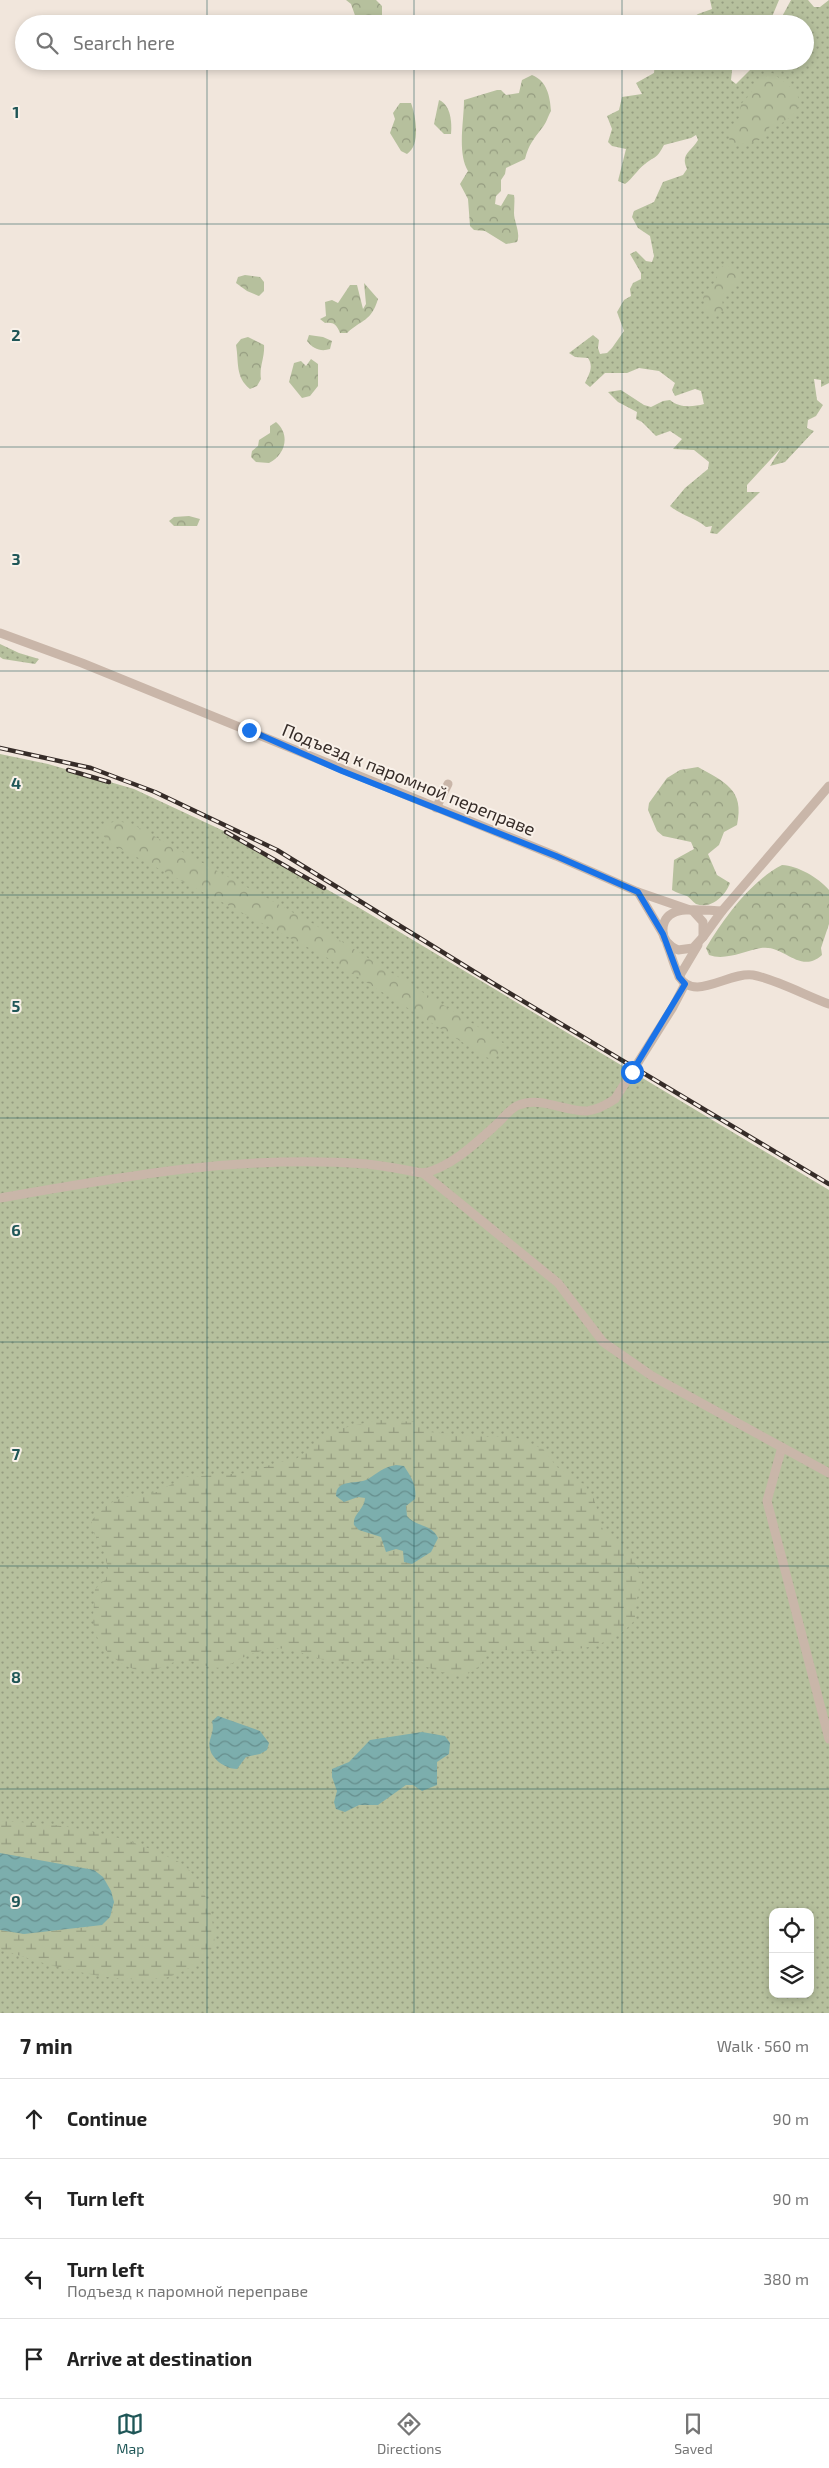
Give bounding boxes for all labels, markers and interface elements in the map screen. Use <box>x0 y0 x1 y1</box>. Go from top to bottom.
search box <box>15 15 814 70</box>
icon: search <box>33 29 61 57</box>
text: Search here <box>73 31 175 54</box>
text: 1 <box>13 102 19 121</box>
text: 2 <box>11 325 21 344</box>
text: 3 <box>11 549 21 568</box>
street label: Подъезд к паромной переправе <box>279 718 539 840</box>
route end <box>238 719 261 742</box>
text: 4 <box>11 773 21 792</box>
text: 5 <box>12 996 21 1015</box>
route start <box>621 1061 644 1084</box>
text: 6 <box>11 1220 21 1239</box>
text: 7 <box>12 1444 21 1463</box>
text: 8 <box>11 1667 21 1686</box>
text: 9 <box>11 1891 21 1910</box>
map controls <box>769 1908 814 1998</box>
button: locate <box>769 1908 814 1953</box>
button: layers <box>769 1953 814 1998</box>
text: 7 min <box>20 2033 73 2058</box>
text: Walk · 560 m <box>717 2036 809 2055</box>
icon: ahead <box>20 2105 48 2133</box>
text: Continue <box>67 2107 147 2130</box>
text: 90 m <box>773 2109 809 2128</box>
icon: left <box>20 2185 48 2213</box>
text: Turn left <box>67 2187 144 2210</box>
text: 90 m <box>773 2189 809 2208</box>
text: Turn left <box>67 2258 144 2281</box>
icon: left <box>20 2265 48 2293</box>
text: 380 m <box>763 2269 809 2288</box>
text: Подъезд к паромной переправе <box>67 2281 308 2300</box>
icon: arrive <box>20 2345 48 2373</box>
text: Arrive at destination <box>67 2347 252 2370</box>
tab: Map <box>116 2410 144 2457</box>
tab: Directions <box>377 2410 442 2457</box>
tab: Saved <box>674 2410 713 2457</box>

